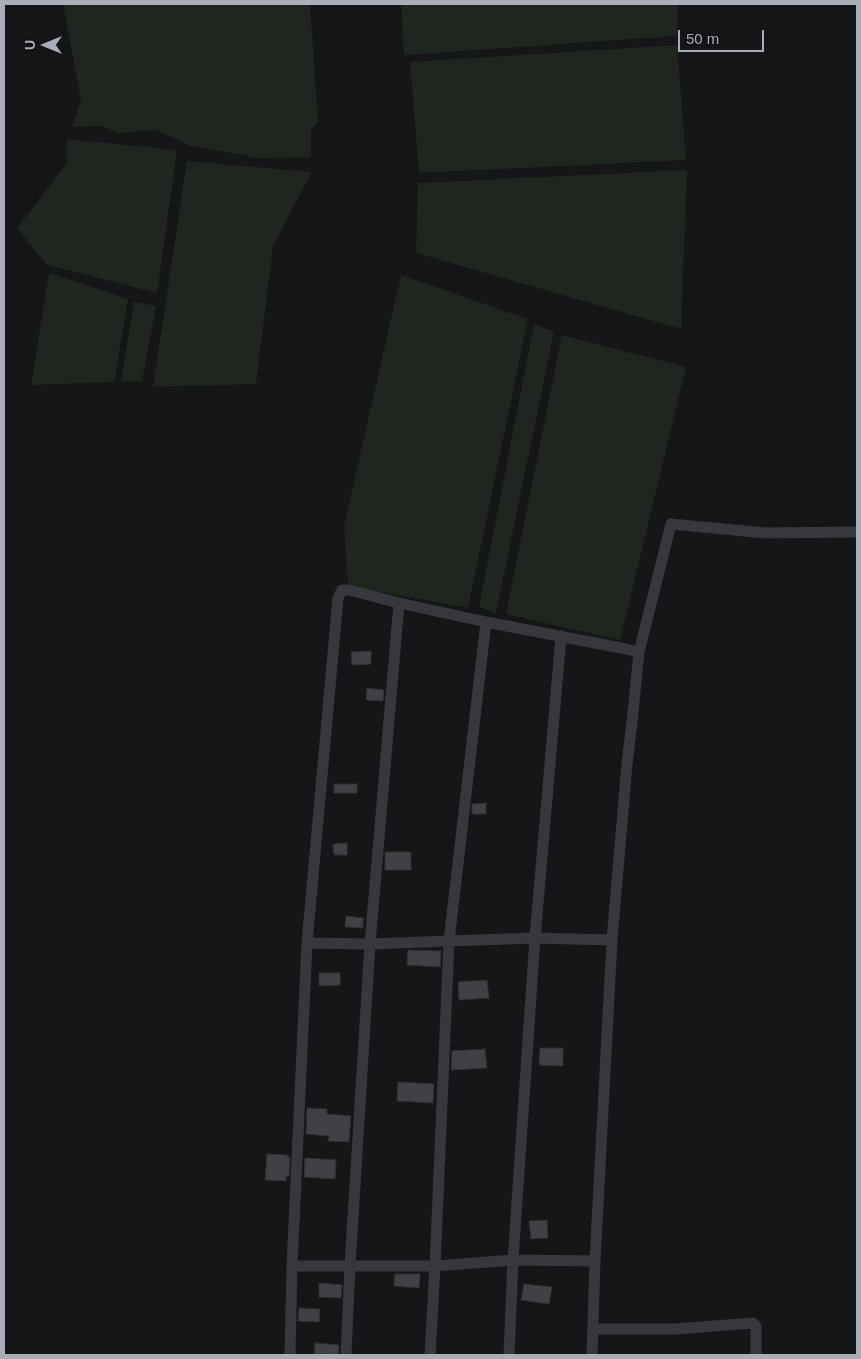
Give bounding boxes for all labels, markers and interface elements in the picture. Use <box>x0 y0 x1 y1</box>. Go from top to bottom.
north arrow <box>20 20 70 70</box>
scale bar <box>681 20 767 52</box>
text: 50 m <box>686 30 719 47</box>
text: U <box>22 40 38 50</box>

